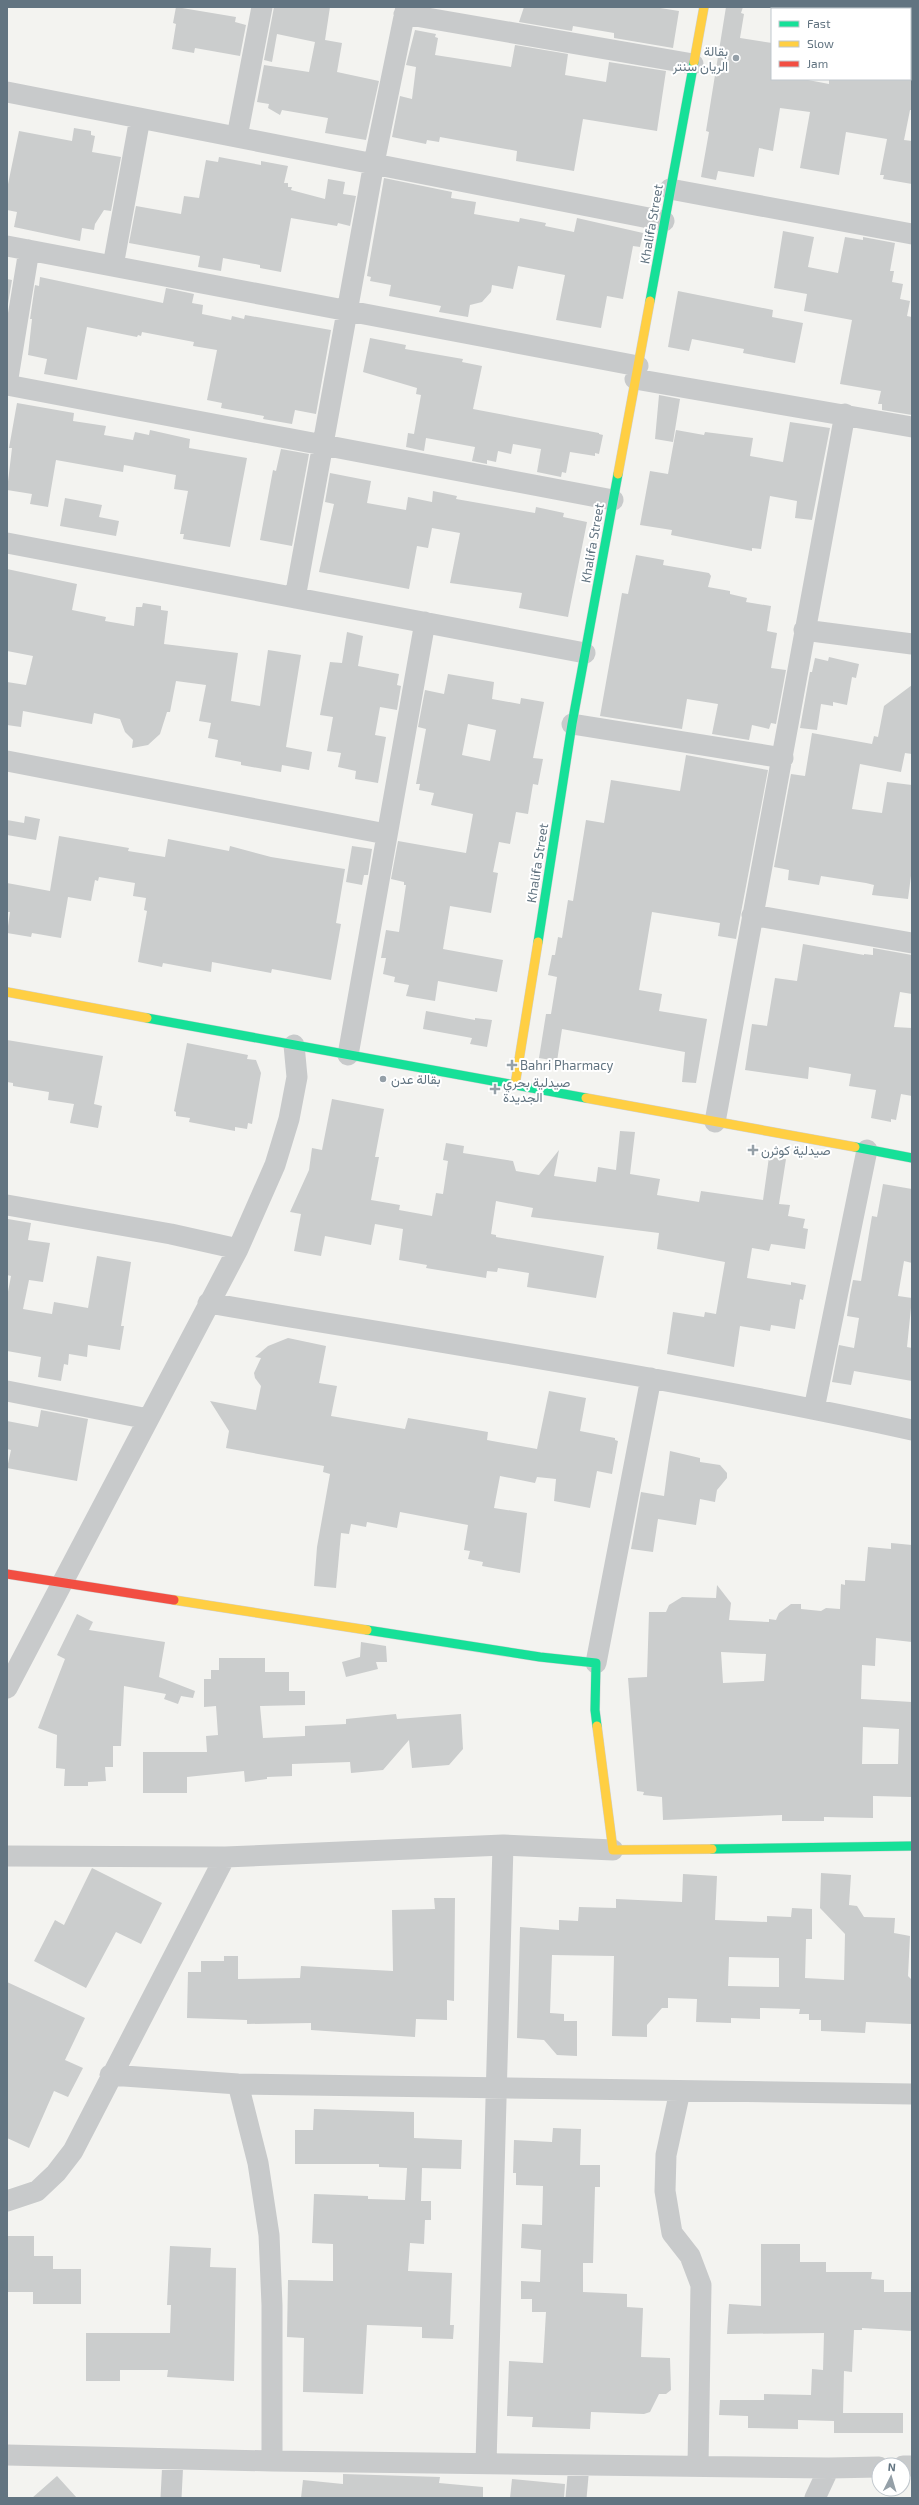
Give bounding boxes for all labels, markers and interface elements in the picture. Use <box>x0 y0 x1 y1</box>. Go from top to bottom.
legend <box>771 8 911 80</box>
text: Fast <box>807 16 831 30</box>
text: Slow <box>807 36 834 50</box>
place label: بقالة الريان سنتر <box>672 43 728 75</box>
marker: بقالة الريان سنتر <box>731 53 741 63</box>
text: Jam <box>807 56 828 70</box>
street label: Khalifa Street <box>636 183 666 265</box>
street label: Khalifa Street <box>577 502 607 584</box>
street label: Khalifa Street <box>523 822 551 904</box>
place label: Bahri Pharmacy <box>520 1057 614 1073</box>
marker: Bahri Pharmacy <box>507 1060 517 1070</box>
place label: بقالة عدن <box>391 1071 441 1088</box>
marker: بقالة عدن <box>378 1074 388 1084</box>
place label: صيدلية بحري الجديدة <box>503 1074 571 1105</box>
marker: صيدلية بحري الجديدة <box>490 1084 500 1094</box>
place label: صيدلية كوثرن <box>761 1142 831 1159</box>
marker: صيدلية كوثرن <box>748 1145 758 1155</box>
north arrow <box>871 2457 911 2497</box>
text: N <box>887 2460 896 2473</box>

